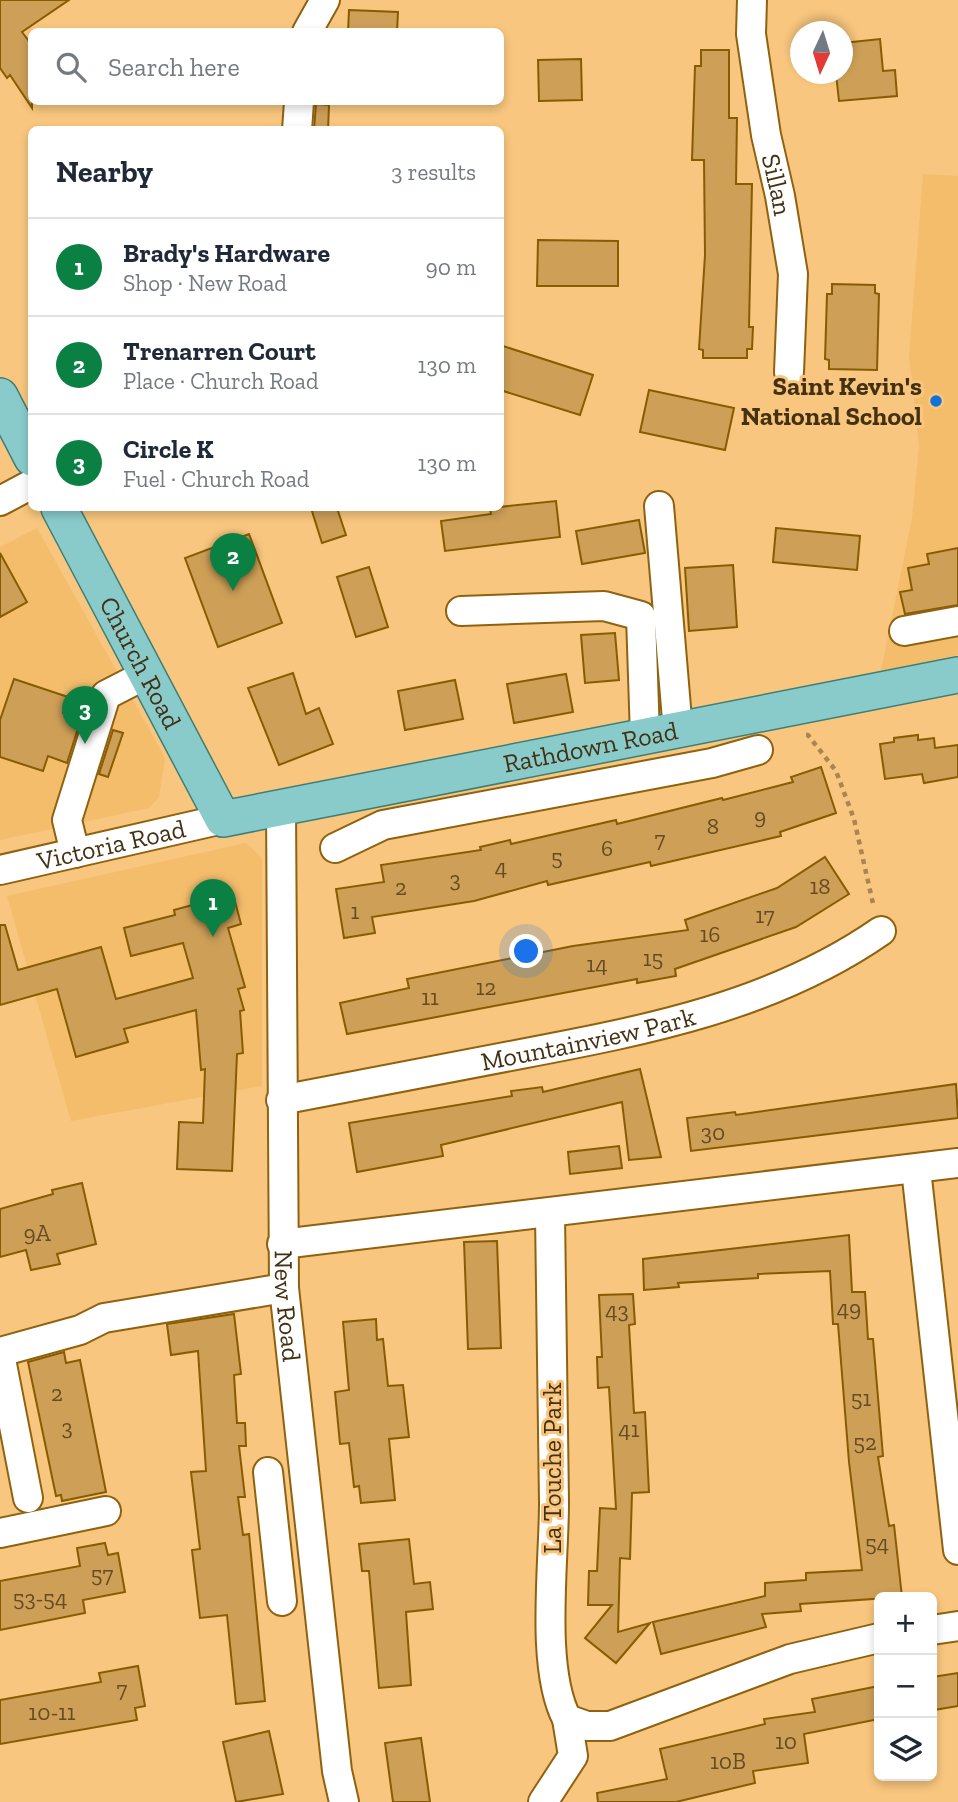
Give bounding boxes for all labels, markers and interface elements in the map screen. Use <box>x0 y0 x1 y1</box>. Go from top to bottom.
north arrow <box>790 21 853 84</box>
search box <box>28 28 504 105</box>
icon: search <box>52 48 90 86</box>
text: Search here <box>108 51 240 83</box>
street label: Sillan <box>755 151 799 218</box>
text: Nearby <box>56 154 153 190</box>
text: 3 results <box>391 158 476 186</box>
text: Brady's Hardware <box>123 237 330 269</box>
text: 1 <box>74 253 84 281</box>
text: 90 m <box>425 253 476 281</box>
text: Shop · New Road <box>123 269 287 297</box>
text: Trenarren Court <box>123 335 316 367</box>
text: 2 <box>73 351 85 379</box>
text: 130 m <box>418 351 476 379</box>
text: Place · Church Road <box>123 367 319 395</box>
place label: Saint Kevin's National School <box>741 370 922 432</box>
marker: Saint Kevin's National School <box>928 393 944 409</box>
text: Circle K <box>123 433 214 465</box>
text: 3 <box>73 449 85 477</box>
text: 130 m <box>418 449 476 477</box>
text: Fuel · Church Road <box>123 465 309 493</box>
pin: 2 <box>210 533 256 591</box>
street label: Church Road <box>93 591 189 734</box>
pin: 3 <box>62 686 108 744</box>
street label: Rathdown Road <box>501 714 680 780</box>
house number: 9 <box>754 802 766 830</box>
street label: Victoria Road <box>33 812 188 877</box>
house number: 8 <box>707 812 719 840</box>
house number: 7 <box>655 825 666 853</box>
house number: 6 <box>601 834 613 862</box>
house number: 5 <box>551 843 563 871</box>
house number: 4 <box>495 853 507 881</box>
house number: 3 <box>449 865 461 893</box>
house number: 18 <box>809 872 831 900</box>
house number: 2 <box>395 873 407 901</box>
pin: 1 <box>190 879 236 937</box>
house number: 1 <box>351 897 360 925</box>
house number: 17 <box>755 901 775 929</box>
house number: 16 <box>699 920 721 948</box>
your location <box>509 934 543 968</box>
house number: 15 <box>643 944 663 972</box>
house number: 14 <box>586 950 608 978</box>
house number: 12 <box>476 973 496 1001</box>
house number: 11 <box>421 983 439 1011</box>
street label: Mountainview Park <box>478 1000 699 1078</box>
house number: 30 <box>701 1118 725 1146</box>
house number: 9A <box>23 1219 52 1247</box>
street label: New Road <box>267 1250 308 1363</box>
house number: 49 <box>837 1294 861 1322</box>
house number: 43 <box>605 1296 629 1324</box>
house number: 2 <box>51 1379 63 1407</box>
street label: La Touche Park <box>536 1382 568 1553</box>
house number: 51 <box>851 1384 871 1412</box>
house number: 3 <box>61 1413 73 1441</box>
house number: 41 <box>618 1415 640 1443</box>
house number: 52 <box>853 1428 877 1456</box>
house number: 54 <box>865 1529 889 1557</box>
house number: 57 <box>91 1560 113 1588</box>
house number: 53-54 <box>13 1584 67 1612</box>
map controls <box>874 1592 937 1781</box>
button: + <box>874 1592 937 1655</box>
button: − <box>874 1655 937 1718</box>
house number: 7 <box>117 1675 128 1703</box>
house number: 10-11 <box>28 1698 76 1726</box>
button: layers <box>874 1718 937 1781</box>
house number: 10 <box>775 1727 797 1755</box>
house number: 10B <box>710 1747 746 1775</box>

